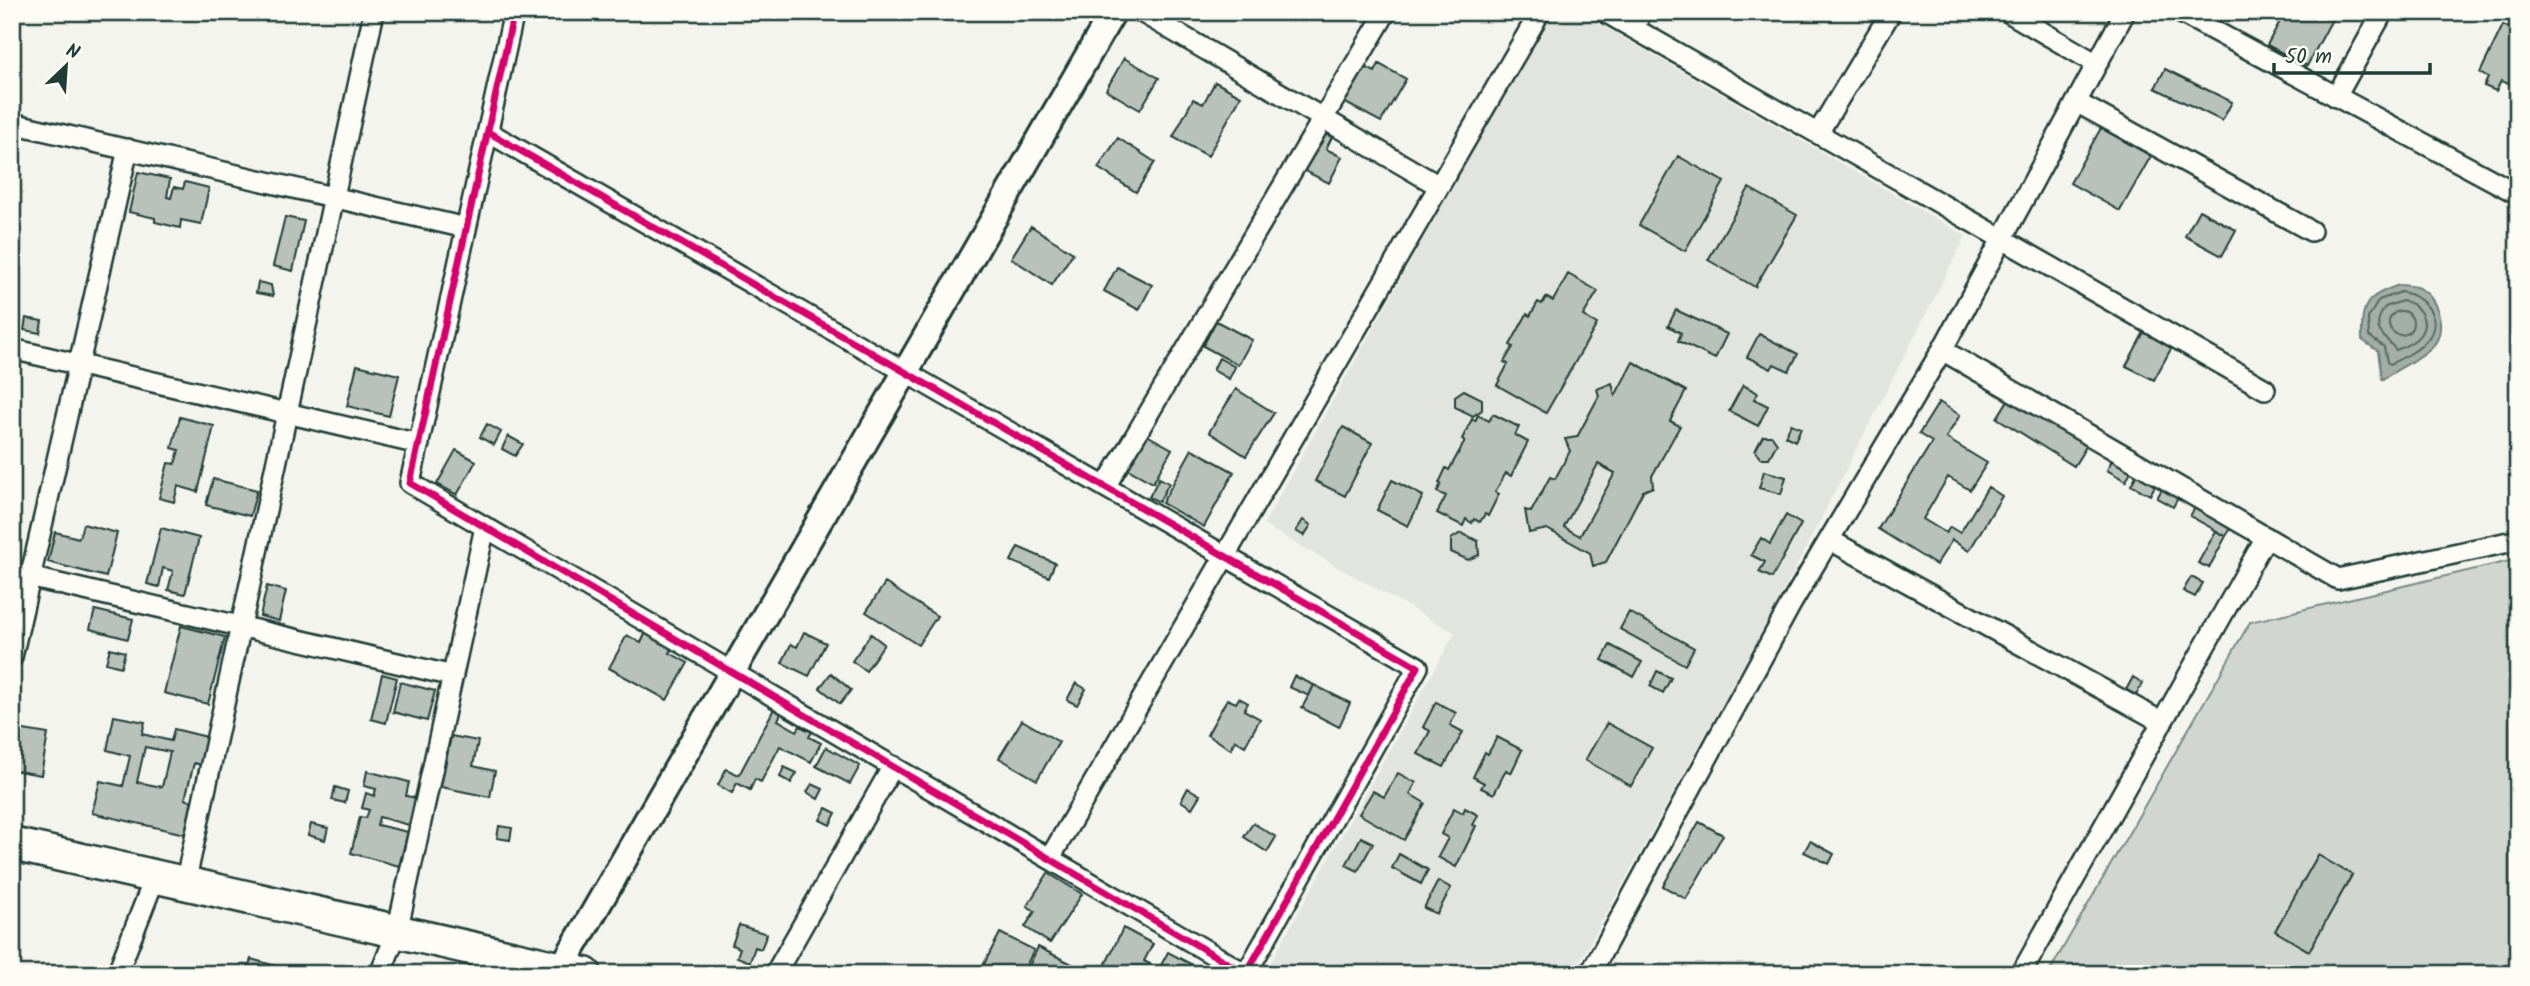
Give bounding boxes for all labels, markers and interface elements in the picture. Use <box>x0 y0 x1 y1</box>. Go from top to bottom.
north arrow <box>32 32 102 102</box>
scale bar <box>2274 32 2430 76</box>
text: N <box>61 36 84 69</box>
text: 50 m <box>2285 41 2332 74</box>

